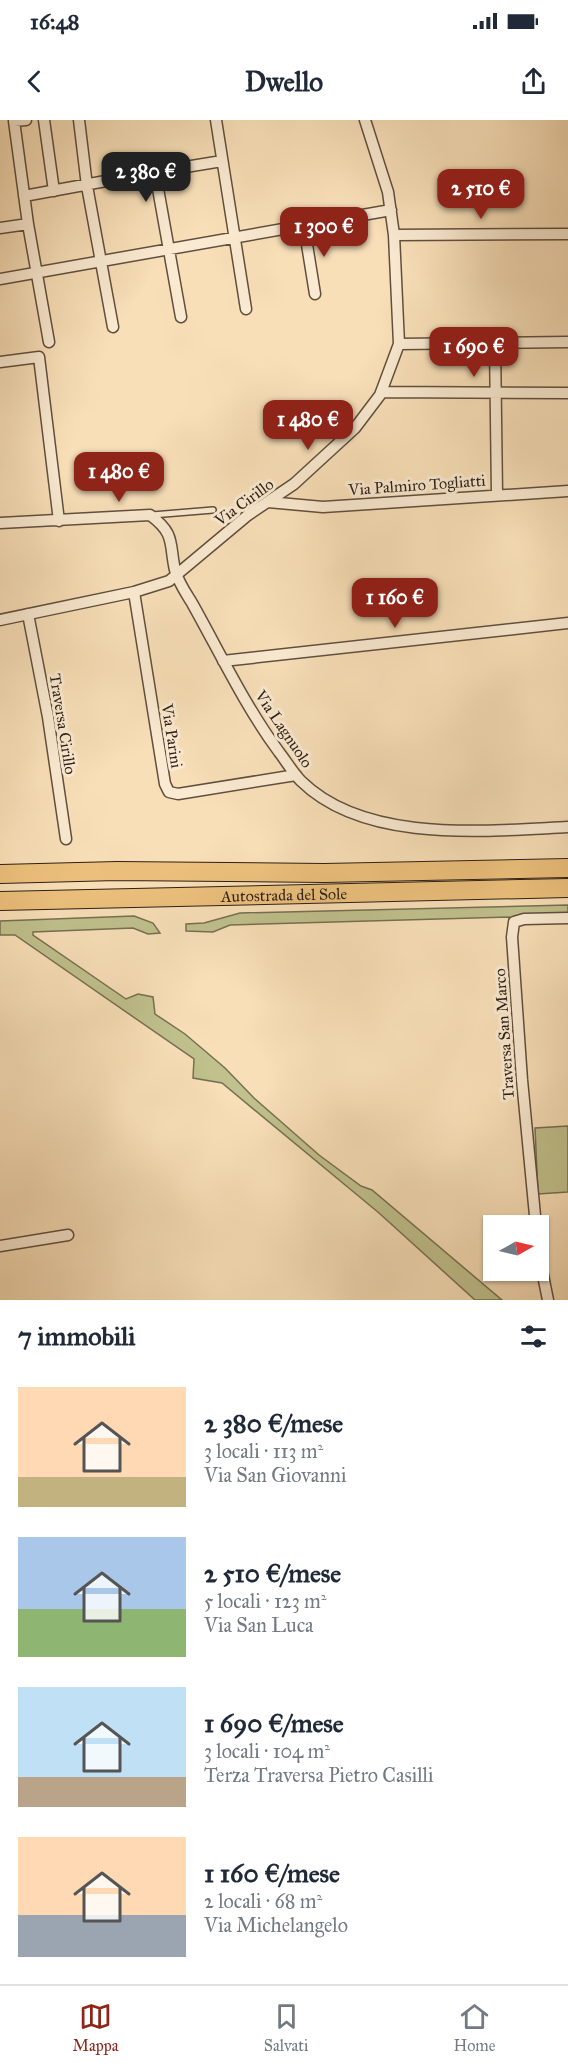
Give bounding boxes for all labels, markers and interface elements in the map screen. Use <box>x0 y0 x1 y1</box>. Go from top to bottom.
text: 16:48 <box>30 8 79 35</box>
icon: back <box>18 65 51 98</box>
text: Dwello <box>245 65 323 98</box>
icon: share <box>517 65 550 98</box>
pin: 2 380 € <box>91 152 201 203</box>
text: 2 380 € <box>116 159 176 183</box>
pin: 2 510 € <box>426 169 536 220</box>
text: 2 510 € <box>451 176 511 200</box>
pin: 1 300 € <box>269 207 379 258</box>
text: 1 300 € <box>294 214 354 238</box>
pin: 1 690 € <box>419 327 529 378</box>
text: 1 690 € <box>443 334 505 358</box>
pin: 1 480 € <box>253 400 363 451</box>
text: 1 480 € <box>277 407 339 431</box>
pin: 1 480 € <box>64 452 174 503</box>
text: 1 480 € <box>88 459 150 483</box>
street label: Via Palmiro Togliatti <box>347 471 487 500</box>
street label: Via Cirillo <box>210 474 277 530</box>
pin: 1 160 € <box>340 578 450 629</box>
text: 1 160 € <box>366 585 424 609</box>
street label: Traversa Cirillo <box>46 672 80 776</box>
street label: Via Lagnuolo <box>250 686 317 772</box>
street label: Via Parini <box>157 702 187 770</box>
street label: Autostrada del Sole <box>220 884 348 905</box>
street label: Traversa San Marco <box>490 968 518 1100</box>
north arrow <box>483 1215 549 1281</box>
map controls <box>483 1215 549 1281</box>
text: 7 immobili <box>18 1320 135 1352</box>
icon: filters <box>517 1320 550 1353</box>
text: 2 380 €/mese <box>204 1407 343 1439</box>
icon: home <box>66 1411 138 1483</box>
text: 3 locali · 113 m² <box>204 1439 323 1463</box>
text: Via San Giovanni <box>204 1463 346 1487</box>
text: 2 510 €/mese <box>204 1557 341 1589</box>
icon: home <box>66 1561 138 1633</box>
text: 5 locali · 123 m² <box>204 1589 327 1613</box>
text: Via San Luca <box>204 1613 314 1637</box>
text: 1 690 €/mese <box>204 1707 344 1739</box>
icon: home <box>66 1711 138 1783</box>
text: 3 locali · 104 m² <box>204 1739 330 1763</box>
text: Terza Traversa Pietro Casilli <box>204 1763 434 1787</box>
text: 1 160 €/mese <box>204 1857 340 1889</box>
icon: home <box>66 1861 138 1933</box>
text: 2 locali · 68 m² <box>204 1889 322 1913</box>
text: Via Michelangelo <box>204 1913 348 1937</box>
tab: Mappa <box>73 2000 119 2055</box>
tab: Salvati <box>264 2000 308 2055</box>
tab: Home <box>454 2000 495 2055</box>

